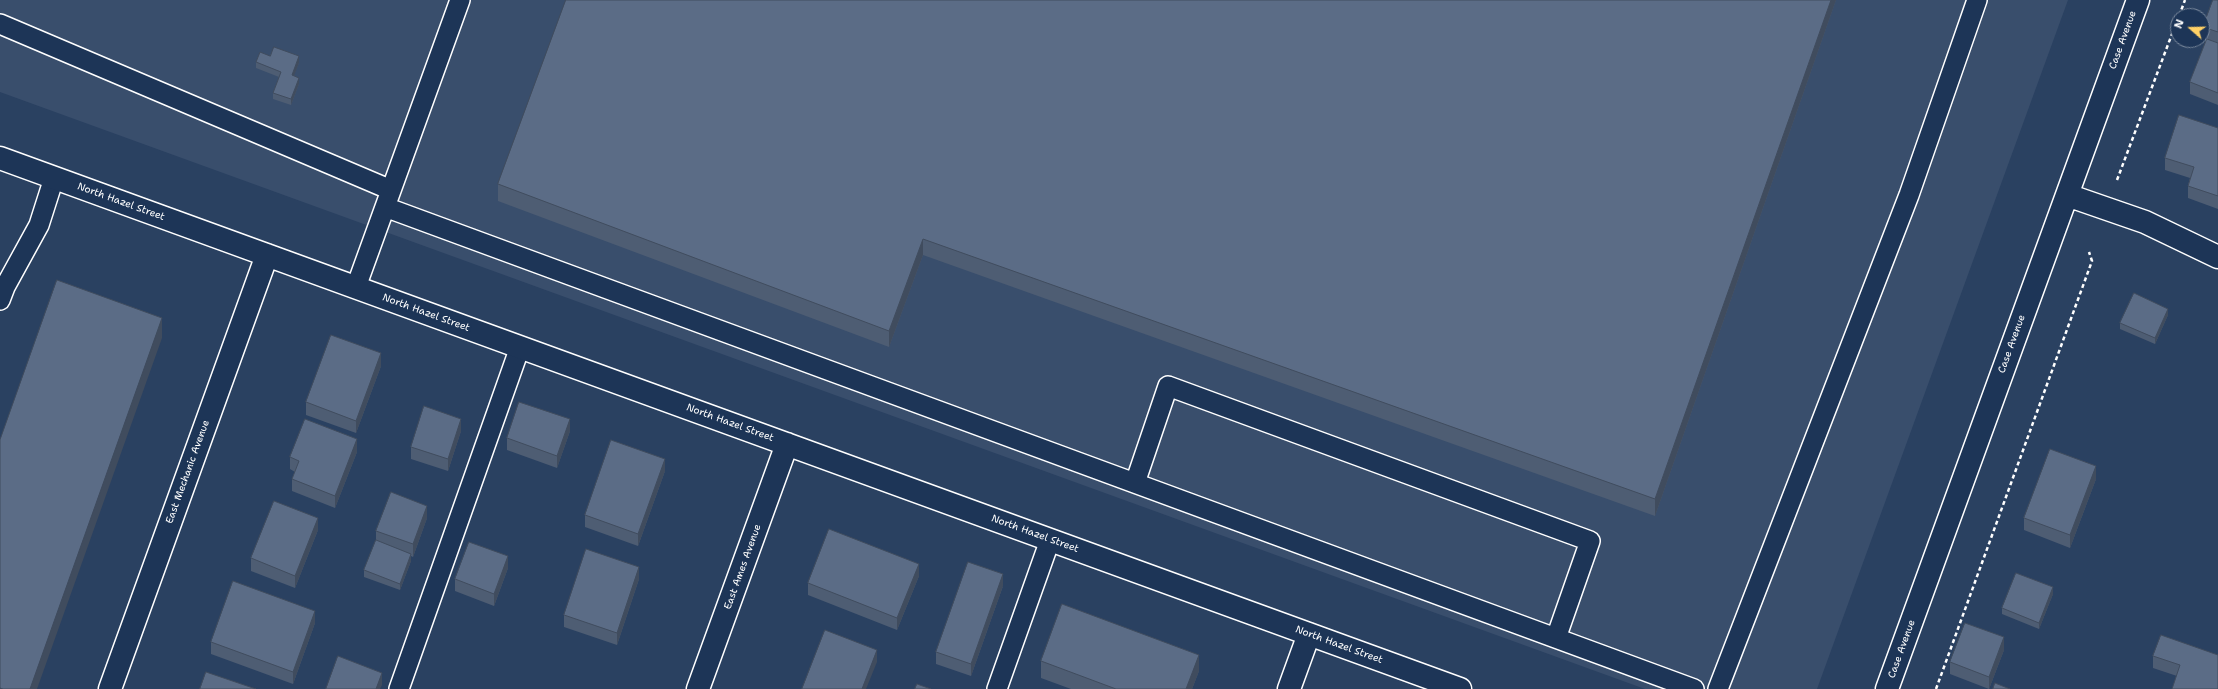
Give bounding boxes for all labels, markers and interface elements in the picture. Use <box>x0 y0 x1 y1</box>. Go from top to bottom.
north arrow <box>2170 8 2210 48</box>
street label: Case Avenue <box>2107 9 2139 71</box>
text: N <box>2171 17 2188 31</box>
street label: North Hazel Street <box>76 181 166 223</box>
street label: North Hazel Street <box>381 292 471 334</box>
street label: Case Avenue <box>1996 313 2028 375</box>
street label: North Hazel Street <box>685 402 775 444</box>
street label: East Mechanic Avenue <box>164 418 212 526</box>
street label: North Hazel Street <box>990 513 1080 555</box>
street label: East Ames Avenue <box>722 523 764 611</box>
street label: Case Avenue <box>1886 618 1918 680</box>
street label: North Hazel Street <box>1294 624 1384 666</box>

